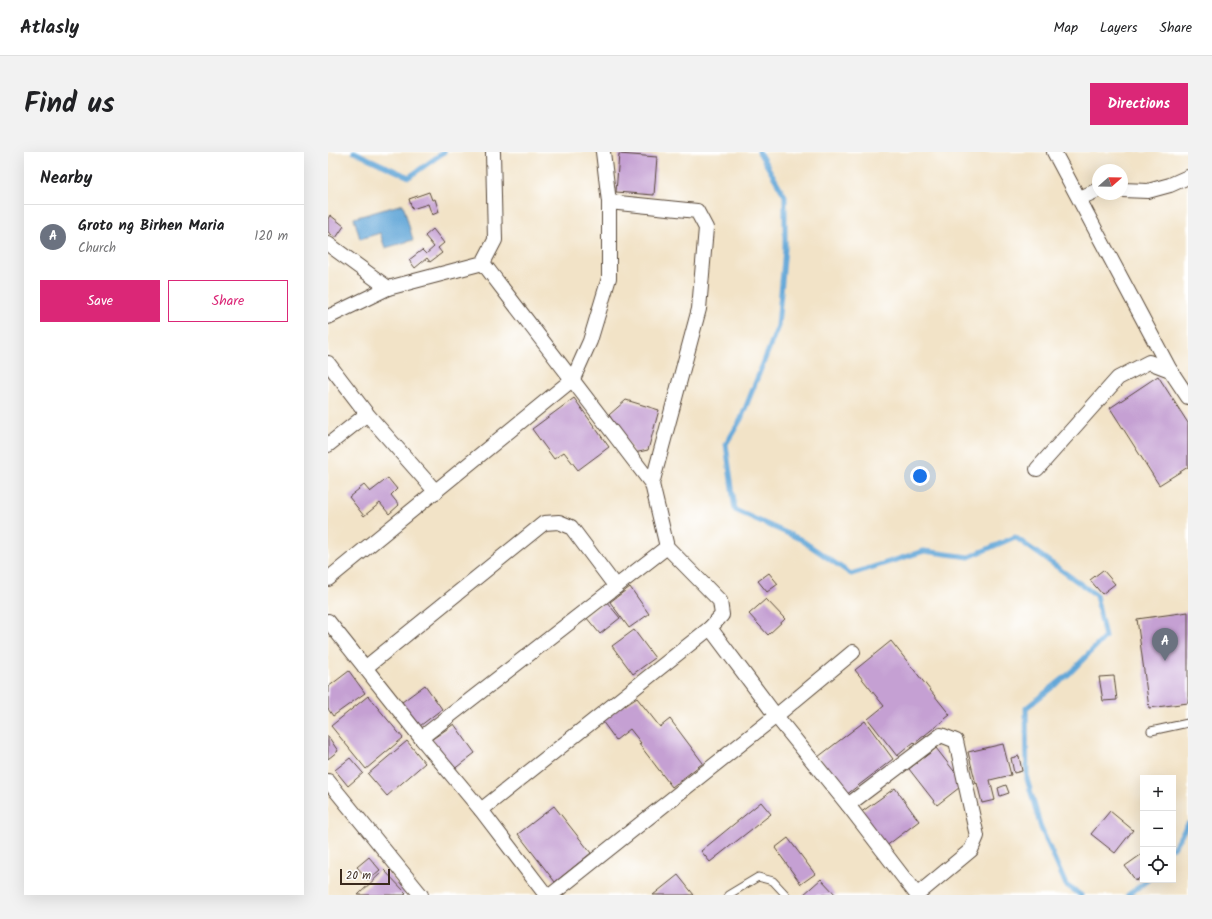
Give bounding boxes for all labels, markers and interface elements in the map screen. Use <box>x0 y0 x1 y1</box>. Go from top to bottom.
text: Atlasly <box>20 13 79 43</box>
text: Map <box>1054 17 1078 39</box>
text: Layers <box>1100 17 1138 39</box>
text: Share <box>1160 17 1192 39</box>
text: Find us <box>24 82 115 127</box>
button: Directions <box>1090 83 1188 125</box>
north arrow <box>1092 164 1128 200</box>
text: Nearby <box>40 165 92 192</box>
text: Groto ng Birhen Maria <box>78 214 224 238</box>
text: A <box>49 226 57 247</box>
text: 120 m <box>254 226 288 247</box>
text: Church <box>78 238 116 259</box>
button: Save <box>40 280 160 322</box>
button: Share <box>168 280 288 322</box>
your location <box>910 466 930 486</box>
pin: A <box>1152 628 1178 661</box>
map controls <box>1140 775 1176 883</box>
button: + <box>1140 775 1176 811</box>
button: − <box>1140 811 1176 847</box>
button: locate <box>1140 847 1176 883</box>
scale bar <box>340 867 390 886</box>
text: 20 m <box>346 867 371 885</box>

